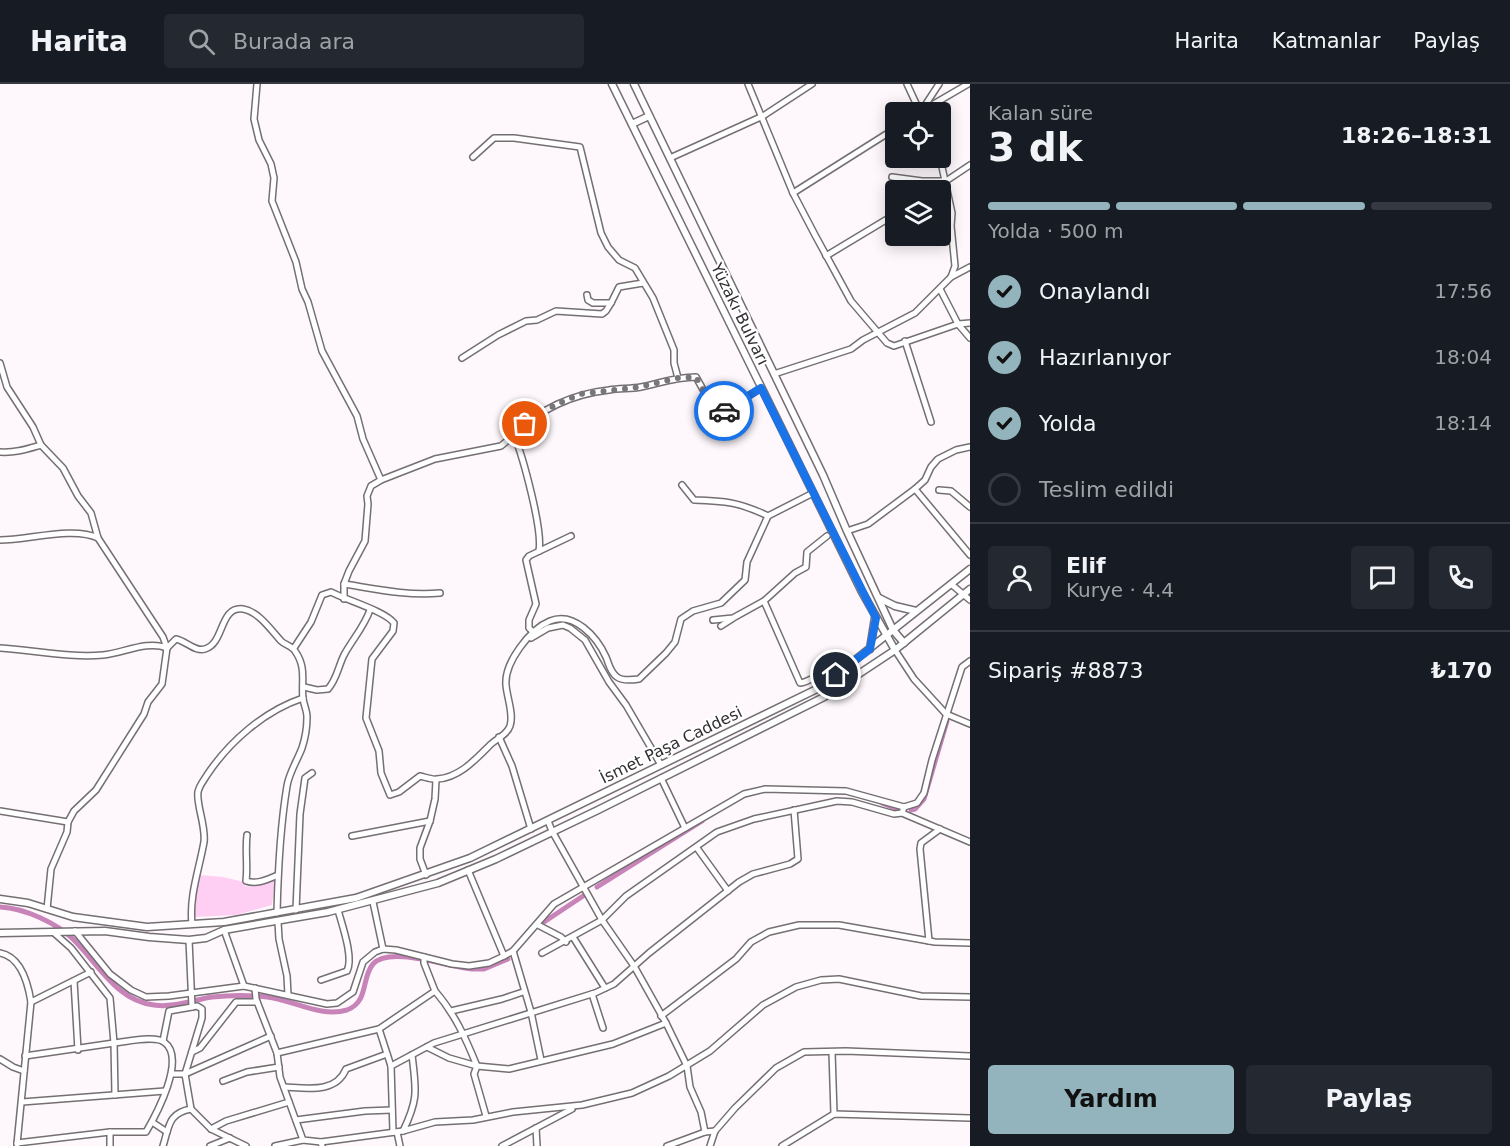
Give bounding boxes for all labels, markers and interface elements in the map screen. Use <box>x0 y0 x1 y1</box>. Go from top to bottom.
search box <box>164 14 584 68</box>
text: Harita <box>30 25 128 58</box>
icon: search <box>185 25 218 58</box>
text: Burada ara <box>233 29 355 54</box>
text: Harita <box>1175 29 1239 53</box>
text: Katmanlar <box>1272 29 1380 53</box>
text: Paylaş <box>1413 29 1480 53</box>
text: Kalan süre <box>988 101 1093 125</box>
map controls <box>885 102 951 246</box>
button: locate <box>885 102 951 168</box>
text: 18:26–18:31 <box>1341 123 1492 148</box>
text: 3 dk <box>988 125 1083 170</box>
button: layers <box>885 180 951 246</box>
text: Yolda · 500 m <box>988 219 1123 243</box>
street label: Yüzakı Bulvarı <box>707 259 773 368</box>
icon: check <box>988 275 1021 308</box>
text: Onaylandı <box>1039 279 1150 304</box>
text: 17:56 <box>1434 279 1492 303</box>
icon: check <box>988 341 1021 374</box>
text: Hazırlanıyor <box>1039 345 1171 370</box>
text: 18:04 <box>1434 345 1492 369</box>
courier <box>694 381 754 441</box>
icon: car <box>708 395 741 428</box>
pin <box>499 398 550 449</box>
icon: bag <box>508 407 541 440</box>
icon: check <box>988 407 1021 440</box>
text: Yolda <box>1039 411 1097 436</box>
text: 18:14 <box>1434 411 1492 435</box>
text: Teslim edildi <box>1039 477 1174 502</box>
button: person <box>988 546 1051 609</box>
button: chat <box>1351 546 1414 609</box>
button: phone <box>1429 546 1492 609</box>
text: Elif <box>1066 553 1106 578</box>
text: Kurye · 4.4 <box>1066 578 1174 602</box>
pin <box>810 649 861 700</box>
icon: home <box>819 658 852 691</box>
text: Sipariş #8873 <box>988 658 1144 683</box>
text: ₺170 <box>1431 658 1492 683</box>
street label: İsmet Paşa Caddesi <box>597 702 745 788</box>
button: Yardım <box>988 1065 1234 1134</box>
button: Paylaş <box>1246 1065 1492 1134</box>

